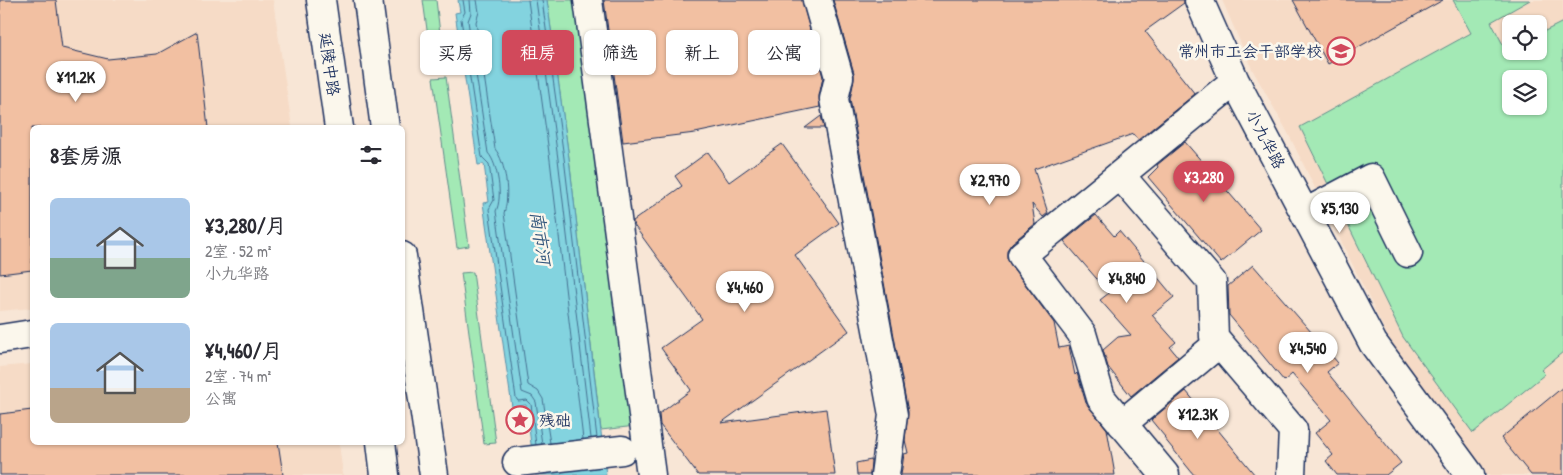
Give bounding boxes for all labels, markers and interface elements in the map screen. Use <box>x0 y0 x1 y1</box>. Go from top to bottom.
map controls <box>1502 15 1547 115</box>
button: locate <box>1502 15 1547 60</box>
chip: 买房 <box>420 30 492 75</box>
chip: 租房 <box>502 30 574 75</box>
chip: 筛选 <box>584 30 656 75</box>
chip: 新上 <box>666 30 738 75</box>
chip: 公寓 <box>748 30 820 75</box>
street label: 延陵中路 <box>315 31 345 97</box>
school or university icon: 常州市工会干部学校 <box>1326 36 1356 66</box>
place label: 常州市工会干部学校 <box>1178 40 1322 62</box>
pin: ¥11.2K <box>35 61 117 103</box>
text: ¥11.2K <box>57 66 95 88</box>
button: layers <box>1502 70 1547 115</box>
street label: 小九华路 <box>1241 106 1291 172</box>
text: 8套房源 <box>50 141 122 170</box>
icon: filters <box>357 141 385 169</box>
pin: ¥3,280 <box>1163 160 1245 203</box>
pin: ¥2,970 <box>949 164 1031 206</box>
text: ¥3,280 <box>1184 166 1224 188</box>
text: ¥2,970 <box>970 169 1010 191</box>
pin: ¥5,130 <box>1299 192 1381 234</box>
text: ¥5,130 <box>1321 197 1359 219</box>
water label: 南市河 <box>525 210 558 269</box>
text: ¥3,280/月 <box>205 211 287 240</box>
icon: home <box>90 218 150 278</box>
text: 2室 · 52 m² <box>205 240 272 262</box>
text: 小九华路 <box>205 262 269 284</box>
pin: ¥4,840 <box>1086 262 1168 304</box>
text: ¥4,840 <box>1109 267 1145 289</box>
pin: ¥4,460 <box>704 270 786 313</box>
text: ¥4,460 <box>727 276 763 298</box>
pin: ¥4,540 <box>1267 332 1349 374</box>
text: ¥4,460/月 <box>205 336 282 365</box>
text: ¥4,540 <box>1290 337 1326 359</box>
icon: home <box>90 343 150 403</box>
text: 2室 · 74 m² <box>205 365 271 387</box>
text: 公寓 <box>205 387 237 409</box>
pin: ¥12.3K <box>1157 398 1239 440</box>
text: ¥12.3K <box>1178 403 1218 425</box>
place icon: 残础 <box>505 405 535 435</box>
place label: 残础 <box>539 409 571 431</box>

